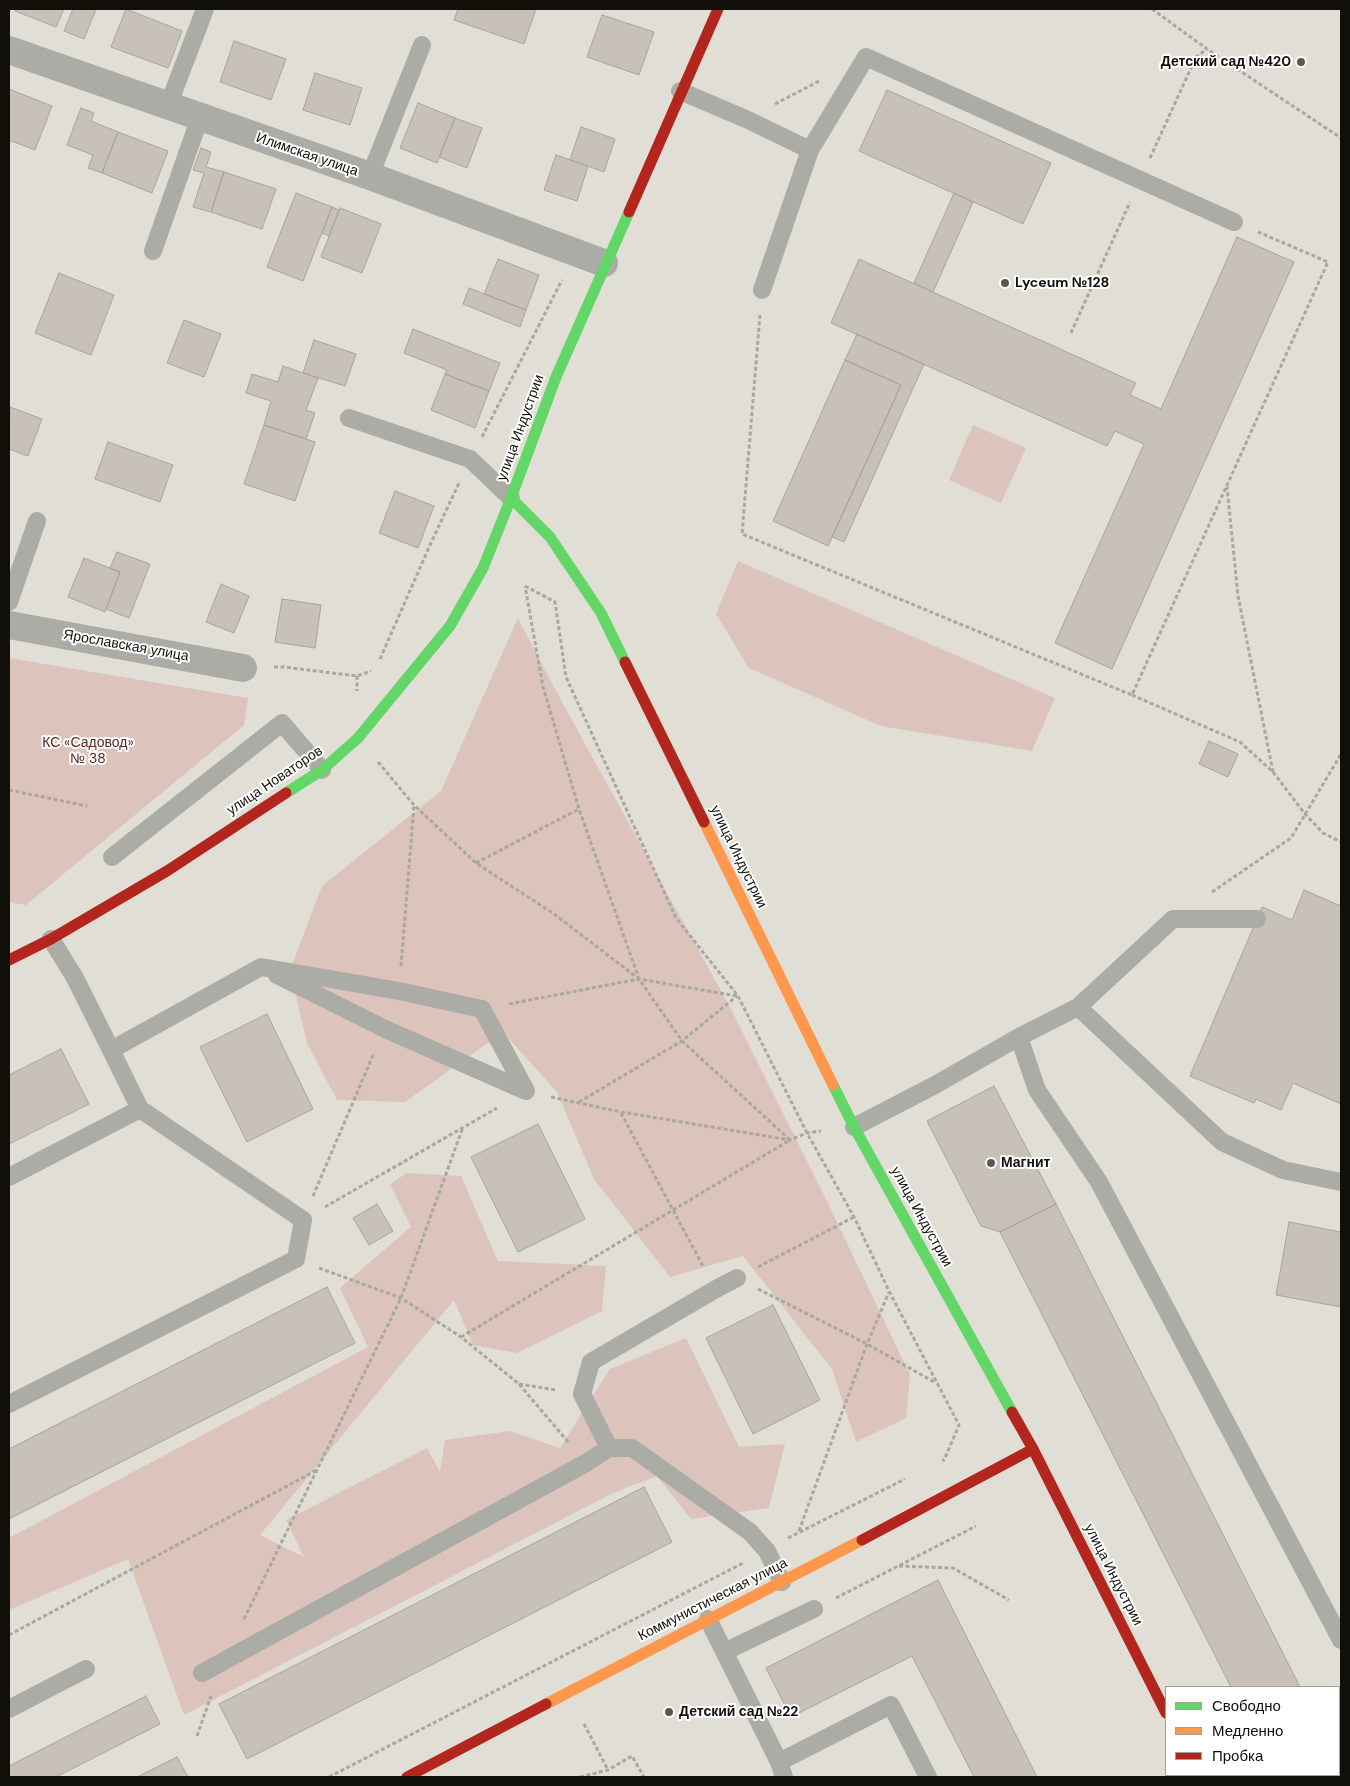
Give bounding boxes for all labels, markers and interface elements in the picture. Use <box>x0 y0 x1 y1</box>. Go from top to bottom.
place label: Детский сад №420 <box>1161 54 1291 70</box>
marker: Детский сад №420 <box>1295 56 1307 68</box>
street label: Илимская улица <box>254 130 360 180</box>
place label: Lyceum №128 <box>1015 275 1109 291</box>
marker: Lyceum №128 <box>999 277 1011 289</box>
street label: улица Индустрии <box>494 373 548 483</box>
street label: Ярославская улица <box>62 627 190 665</box>
park label: КС «Садовод» № 38 <box>42 735 134 768</box>
street label: улица Новаторов <box>224 743 326 819</box>
street label: улица Индустрии <box>706 803 770 911</box>
place label: Магнит <box>1001 1155 1050 1171</box>
marker: Магнит <box>985 1157 997 1169</box>
street label: улица Индустрии <box>887 1164 955 1270</box>
street label: улица Индустрии <box>1080 1521 1146 1629</box>
street label: Коммунистическая улица <box>636 1555 790 1645</box>
legend <box>1165 1686 1340 1776</box>
text: Свободно <box>1212 1696 1281 1716</box>
place label: Детский сад №22 <box>679 1704 798 1720</box>
marker: Детский сад №22 <box>663 1706 675 1718</box>
text: Медленно <box>1212 1721 1283 1741</box>
text: Пробка <box>1212 1746 1263 1766</box>

